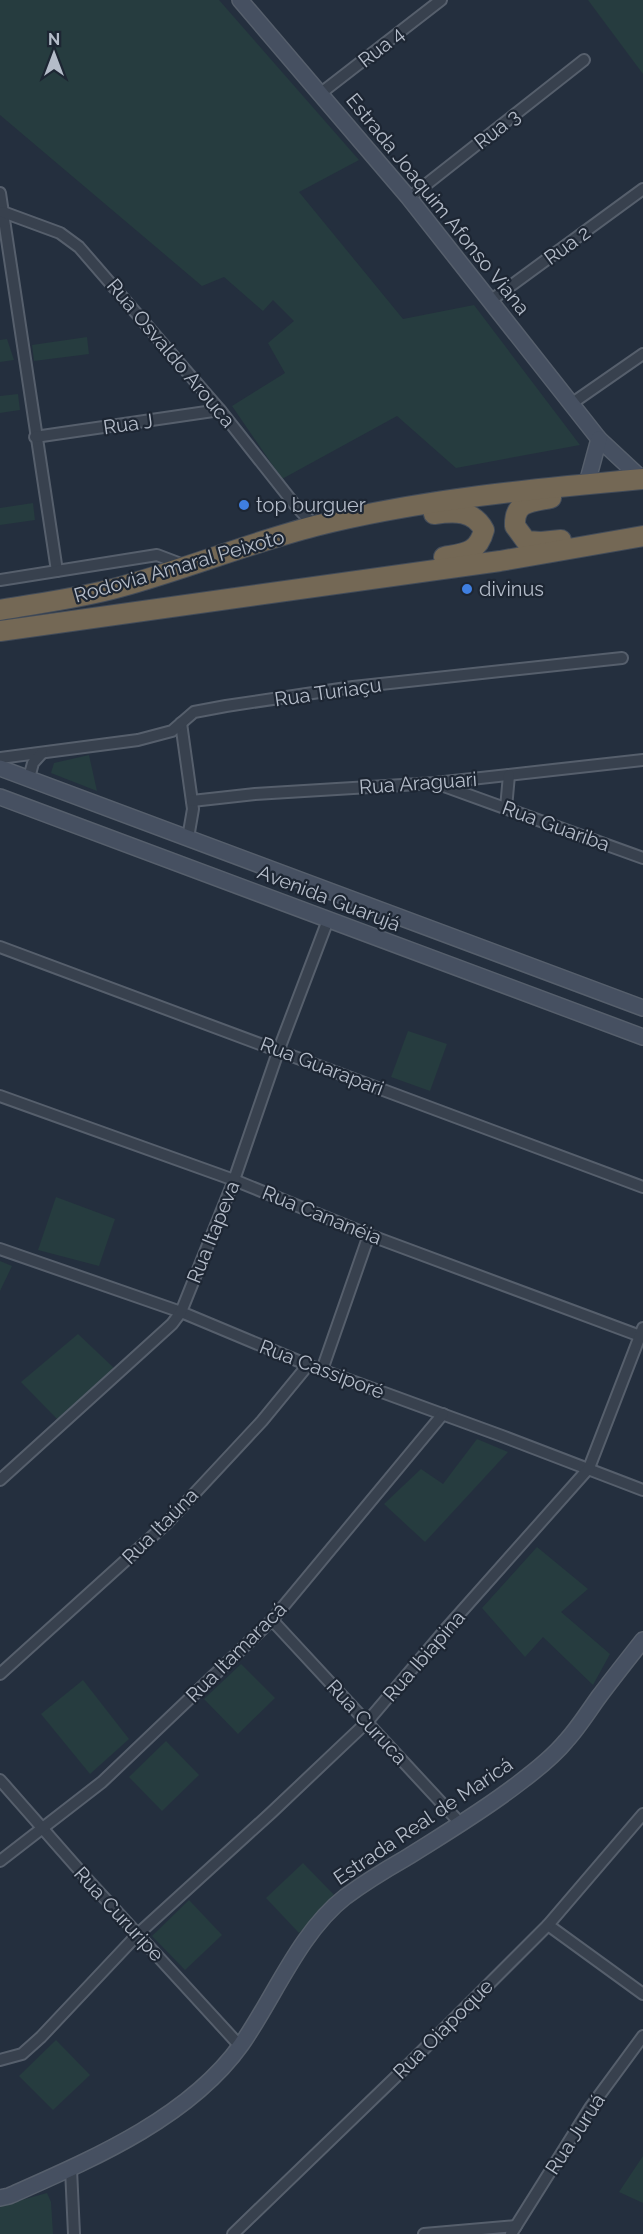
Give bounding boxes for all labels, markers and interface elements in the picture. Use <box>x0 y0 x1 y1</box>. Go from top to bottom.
street label: Rua 4 <box>353 22 409 72</box>
north arrow <box>24 24 84 84</box>
text: N <box>48 30 60 49</box>
street label: Estrada Joaquim Afonso Viana <box>341 88 535 320</box>
street label: Rua 3 <box>469 104 525 154</box>
street label: Rua 2 <box>539 220 595 270</box>
street label: Rua Osvaldo Arouca <box>102 274 240 432</box>
street label: Rua J <box>102 409 154 439</box>
place label: top burguer <box>256 493 366 517</box>
marker: top burguer <box>237 498 251 512</box>
street label: Rodovia Amaral Peixoto <box>71 524 287 608</box>
place label: divinus <box>479 577 544 601</box>
marker: divinus <box>460 582 474 596</box>
street label: Rua Turiaçu <box>273 673 383 711</box>
street label: Rua Araguari <box>358 767 478 799</box>
street label: Rua Guariba <box>499 795 613 857</box>
street label: Avenida Guarujá <box>254 860 404 936</box>
street label: Rua Guarapari <box>257 1031 387 1101</box>
street label: Rua Itapeva <box>182 1177 244 1287</box>
street label: Rua Cananéia <box>259 1180 385 1250</box>
street label: Rua Cassiporé <box>256 1334 388 1404</box>
street label: Rua Itaúna <box>117 1483 203 1569</box>
street label: Rua Itamaracá <box>181 1597 291 1707</box>
street label: Rua Ibiapina <box>378 1606 470 1706</box>
street label: Rua Curuca <box>322 1675 412 1769</box>
street label: Estrada Real de Maricá <box>329 1752 517 1890</box>
street label: Rua Cururipe <box>69 1862 169 1967</box>
street label: Rua Oiapoque <box>388 1974 498 2084</box>
street label: Rua Juruá <box>540 2089 610 2179</box>

